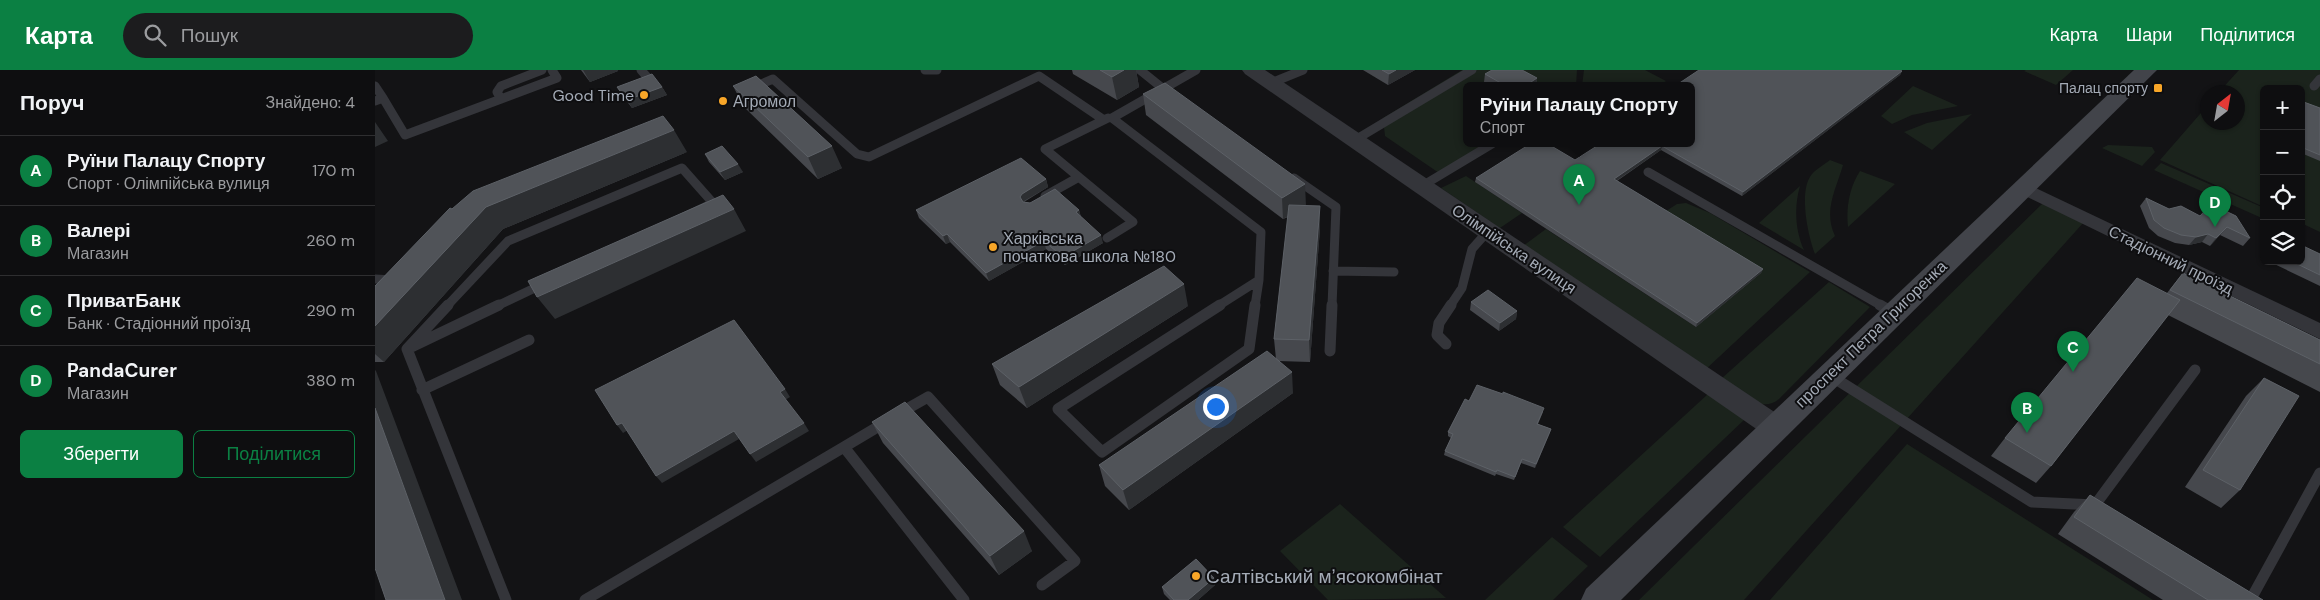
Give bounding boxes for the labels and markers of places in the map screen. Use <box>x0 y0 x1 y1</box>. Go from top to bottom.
place label: Палац спорту <box>2059 79 2148 97</box>
marker: Палац спорту <box>2152 82 2164 94</box>
place label: Good Time <box>552 85 634 106</box>
marker: Good Time <box>638 89 650 101</box>
place label: Агромол <box>733 91 796 112</box>
marker: Агромол <box>717 95 729 107</box>
pin: A <box>1563 164 1595 205</box>
pin: D <box>2199 186 2231 227</box>
place label: Харківська початкова школа №180 <box>1003 228 1176 267</box>
marker: Харківська початкова школа №180 <box>987 241 999 253</box>
pin: C <box>2057 331 2089 372</box>
pin: B <box>2011 392 2043 433</box>
place label: Салтівський мʼясокомбінат <box>1206 564 1443 589</box>
marker: Салтівський мʼясокомбінат <box>1190 570 1202 582</box>

